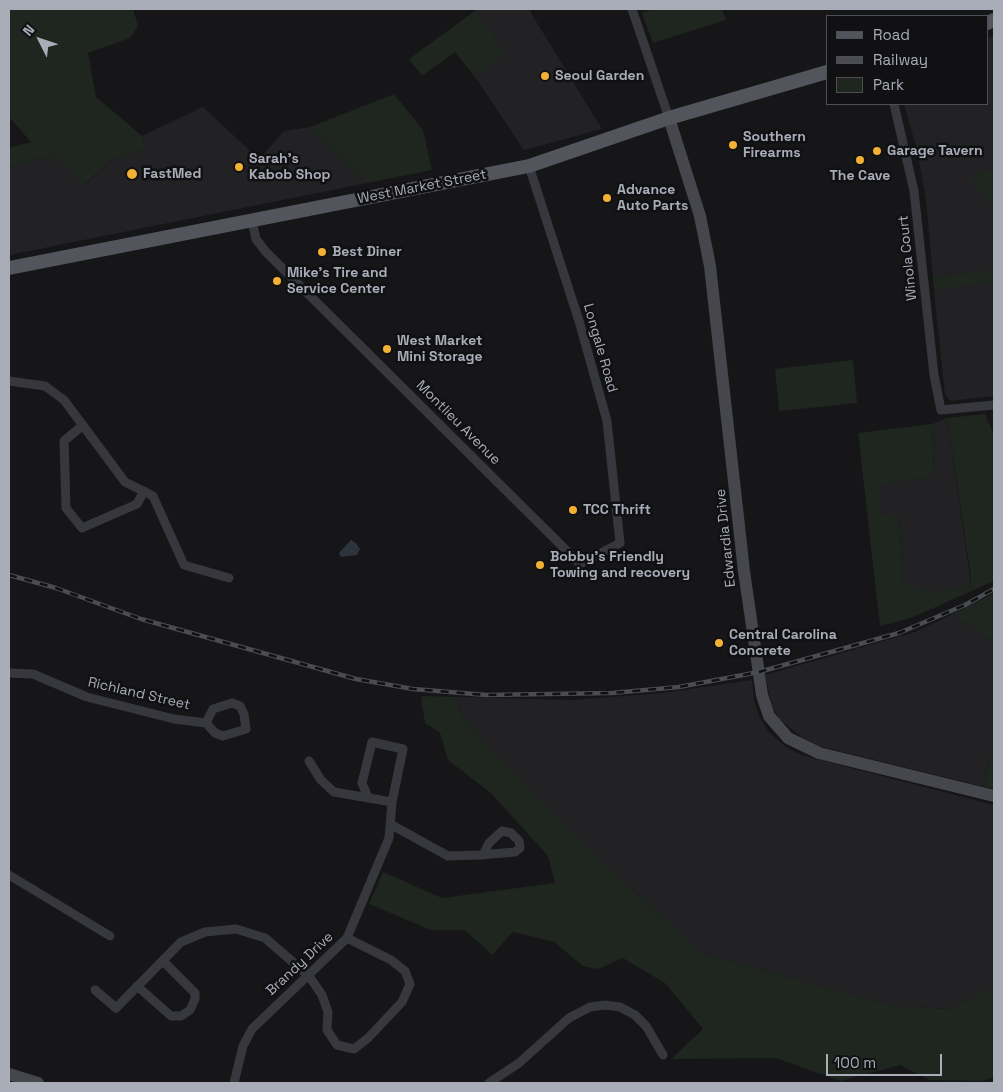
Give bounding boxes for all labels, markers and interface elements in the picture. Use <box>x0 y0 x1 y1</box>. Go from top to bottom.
north arrow <box>15 15 65 65</box>
legend <box>826 15 988 105</box>
text: N <box>19 21 39 40</box>
text: Road <box>873 25 910 44</box>
text: Railway <box>873 50 928 69</box>
place label: Seoul Garden <box>555 68 644 84</box>
marker: Seoul Garden <box>539 70 551 82</box>
text: Park <box>873 75 904 94</box>
place label: Southern Firearms <box>743 129 806 162</box>
marker: Southern Firearms <box>727 139 739 151</box>
place label: Garage Tavern <box>887 143 983 159</box>
marker: Garage Tavern <box>871 145 883 157</box>
place label: Sarah's Kabob Shop <box>249 151 330 184</box>
marker: The Cave <box>854 154 866 166</box>
marker: Sarah's Kabob Shop <box>233 161 245 173</box>
place label: FastMed <box>143 166 201 182</box>
street label: West Market Street <box>356 166 488 208</box>
marker: FastMed <box>125 167 139 181</box>
place label: The Cave <box>830 168 890 184</box>
place label: Advance Auto Parts <box>617 182 688 214</box>
marker: Advance Auto Parts <box>601 192 613 204</box>
street label: Winola Court <box>895 214 921 302</box>
place label: Best Diner <box>332 244 402 260</box>
marker: Best Diner <box>316 246 328 258</box>
place label: Mike's Tire and Service Center <box>287 265 388 298</box>
marker: Mike's Tire and Service Center <box>271 275 283 287</box>
street label: Longale Road <box>579 302 621 394</box>
place label: West Market Mini Storage <box>397 333 482 366</box>
marker: West Market Mini Storage <box>381 343 393 355</box>
street label: Montlieu Avenue <box>412 377 504 469</box>
street label: Edwardia Drive <box>712 488 740 588</box>
place label: TCC Thrift <box>583 502 651 518</box>
marker: TCC Thrift <box>567 504 579 516</box>
place label: Bobby's Friendly Towing and recovery <box>550 549 690 582</box>
marker: Bobby's Friendly Towing and recovery <box>534 559 546 571</box>
place label: Central Carolina Concrete <box>729 627 837 660</box>
marker: Central Carolina Concrete <box>713 637 725 649</box>
street label: Richland Street <box>86 674 192 714</box>
street label: Brandy Drive <box>263 929 337 999</box>
scale bar <box>828 1044 944 1076</box>
text: 100 m <box>834 1053 876 1072</box>

